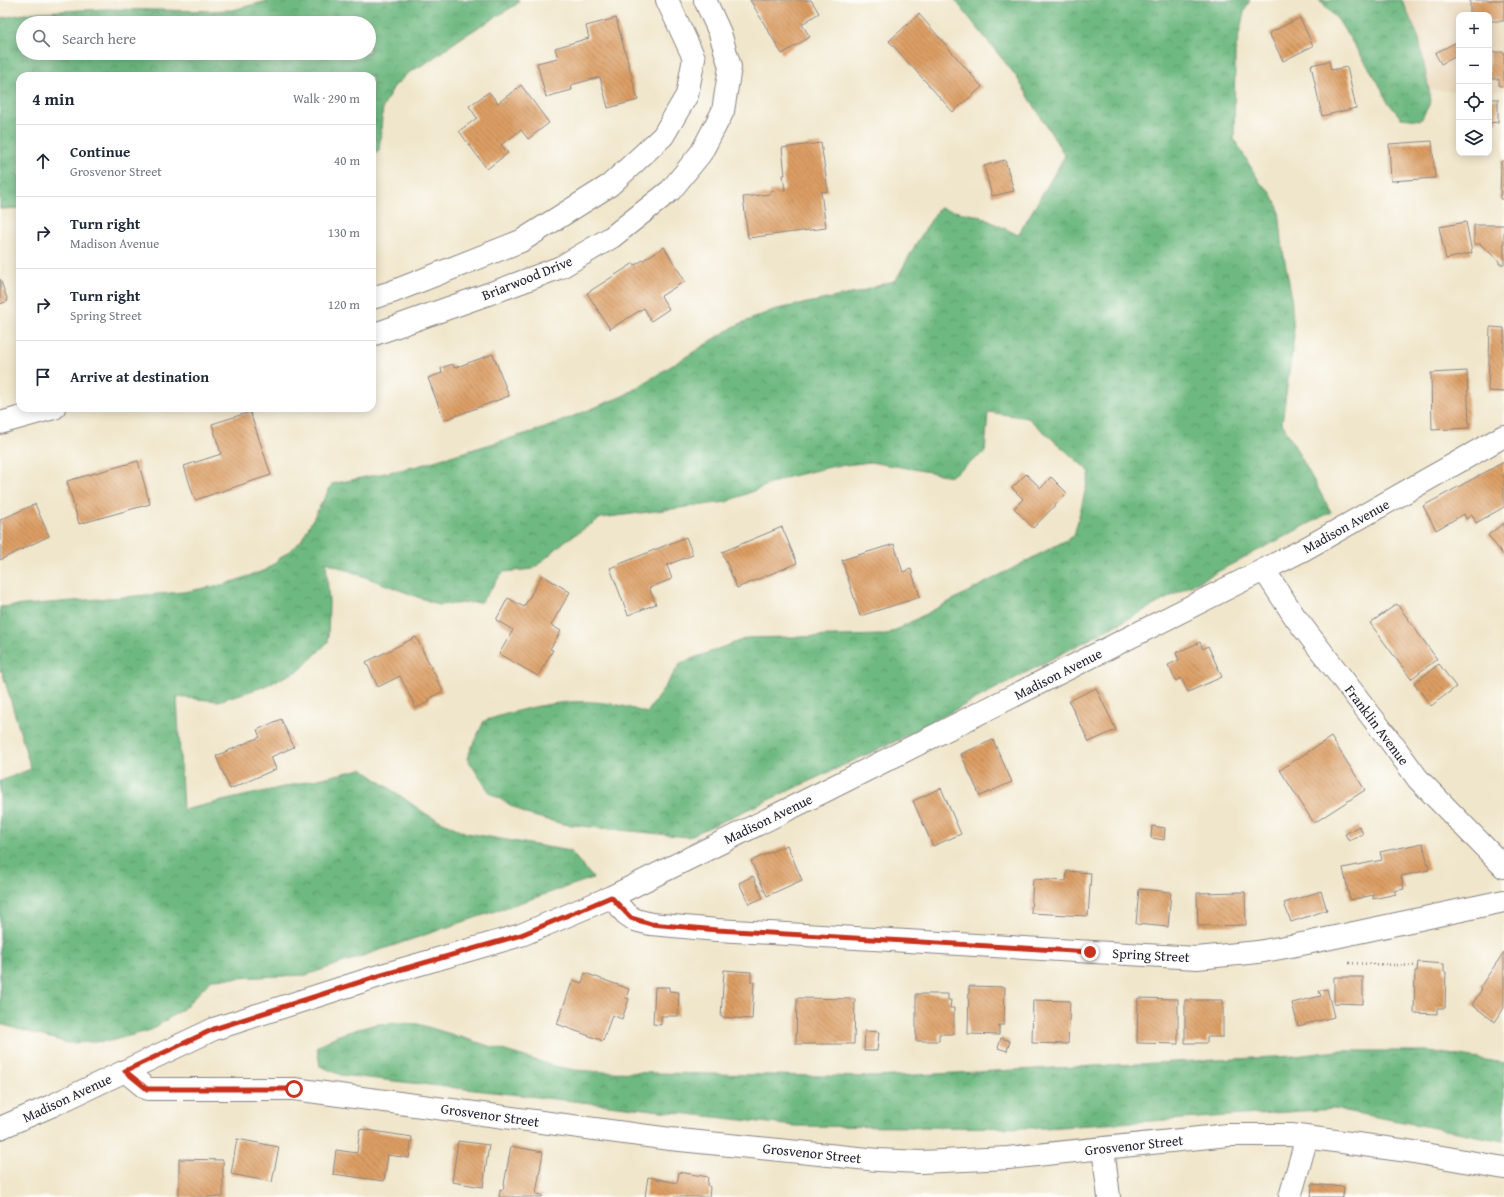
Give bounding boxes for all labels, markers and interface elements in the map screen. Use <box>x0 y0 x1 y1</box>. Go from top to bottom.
map controls <box>1456 12 1492 156</box>
button: + <box>1456 12 1492 48</box>
search box <box>16 16 376 60</box>
icon: search <box>30 27 52 49</box>
text: Search here <box>62 28 136 49</box>
button: − <box>1456 48 1492 84</box>
button: locate <box>1456 84 1492 120</box>
text: 4 min <box>32 86 74 111</box>
text: Walk · 290 m <box>293 89 360 108</box>
button: layers <box>1456 120 1492 156</box>
text: Continue <box>70 141 131 162</box>
icon: ahead <box>32 150 54 172</box>
text: 40 m <box>334 151 360 170</box>
text: Grosvenor Street <box>70 162 162 181</box>
text: Turn right <box>70 213 141 234</box>
icon: right <box>32 222 54 244</box>
text: 130 m <box>328 223 360 242</box>
text: Madison Avenue <box>70 234 159 253</box>
street label: Briarwood Drive <box>479 251 576 305</box>
text: Turn right <box>70 285 141 306</box>
icon: right <box>32 294 54 316</box>
text: 120 m <box>328 295 360 314</box>
text: Spring Street <box>70 306 142 325</box>
icon: arrive <box>32 366 54 388</box>
text: Arrive at destination <box>70 366 209 387</box>
street label: Madison Avenue <box>1299 494 1393 558</box>
street label: Madison Avenue <box>1011 643 1106 705</box>
street label: Franklin Avenue <box>1340 681 1414 770</box>
street label: Madison Avenue <box>720 789 816 849</box>
route end <box>1081 943 1099 961</box>
street label: Spring Street <box>1112 943 1190 967</box>
street label: Madison Avenue <box>19 1068 115 1127</box>
route start <box>285 1080 303 1098</box>
street label: Grosvenor Street <box>440 1098 540 1132</box>
street label: Grosvenor Street <box>1084 1130 1184 1160</box>
street label: Grosvenor Street <box>762 1138 862 1168</box>

